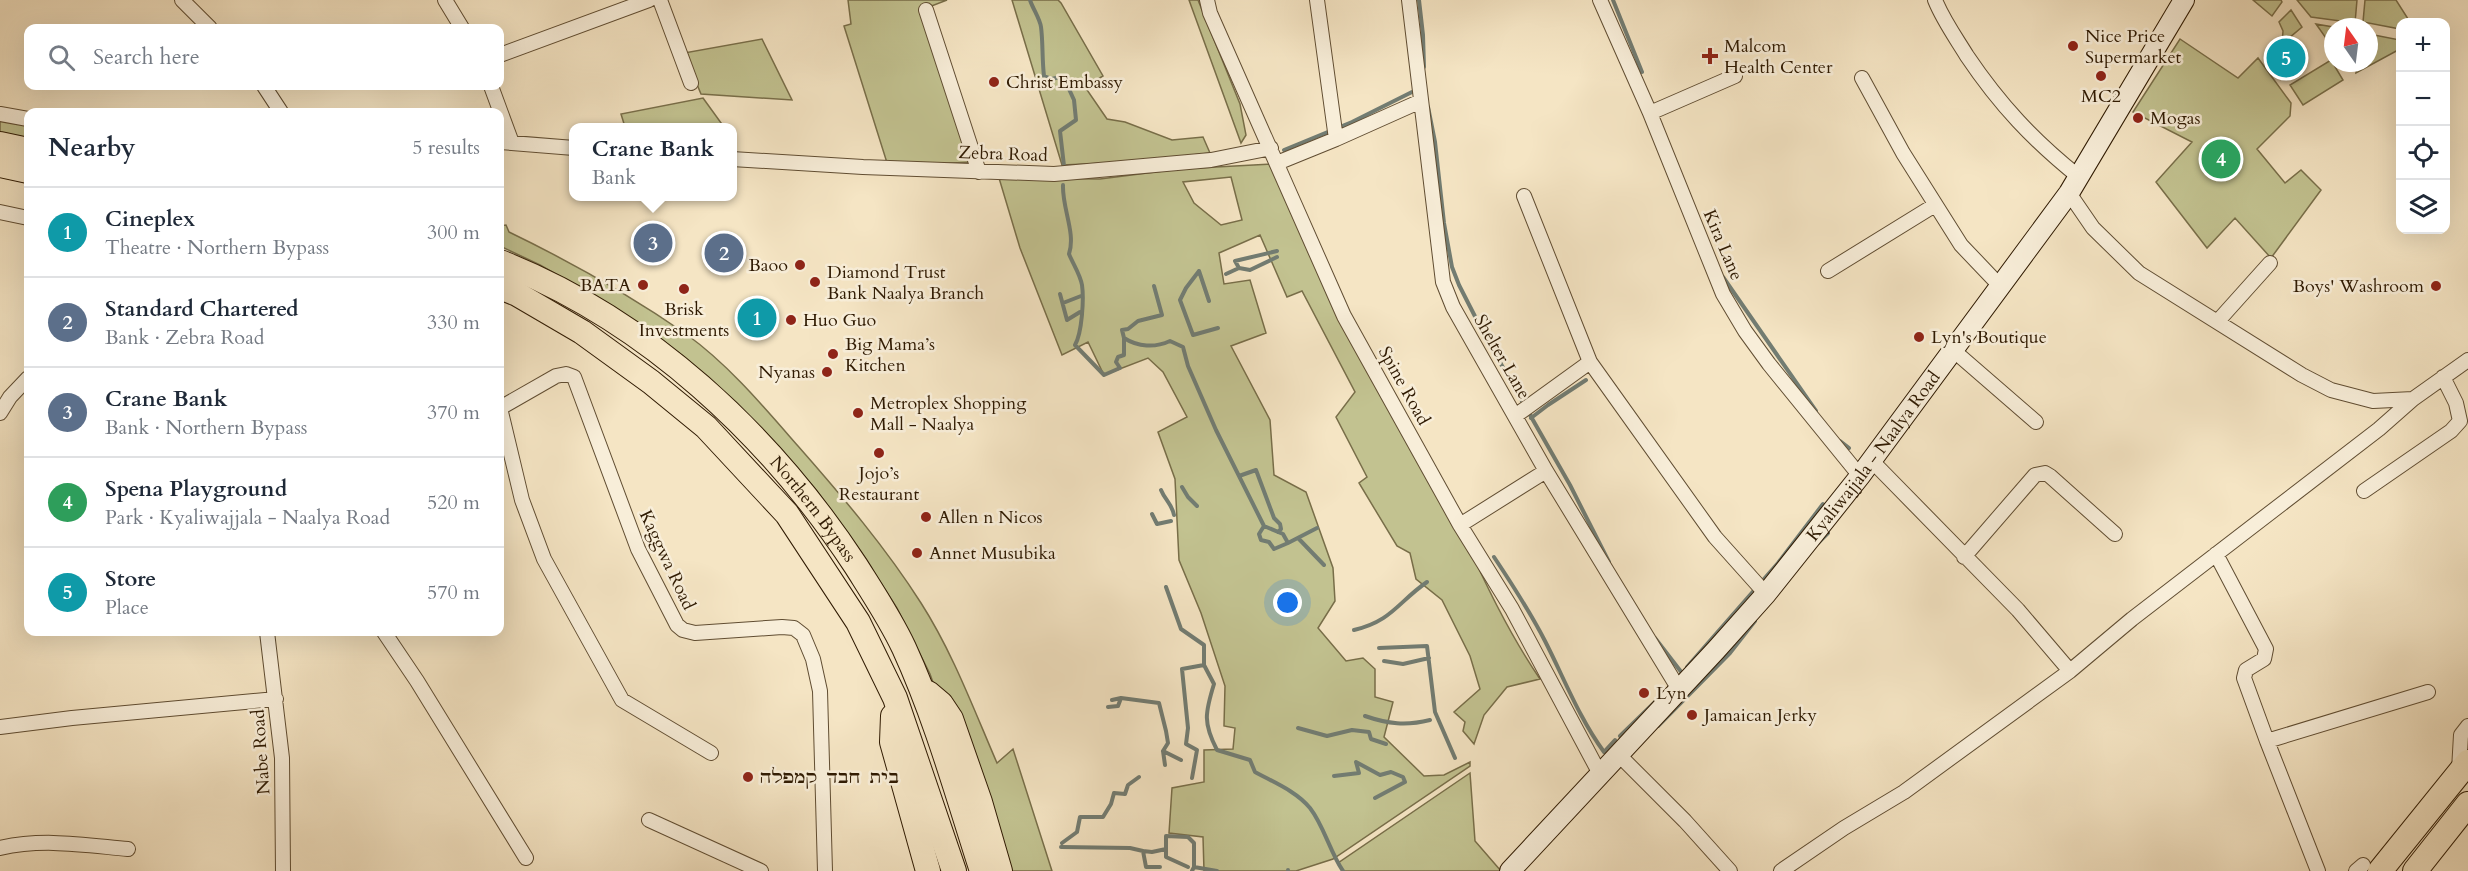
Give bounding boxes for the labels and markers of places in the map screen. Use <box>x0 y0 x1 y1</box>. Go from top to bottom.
place label: Nice Price Supermarket <box>2085 24 2182 70</box>
place label: Malcom Health Center <box>1724 34 1833 80</box>
pin: 5 <box>2266 36 2306 80</box>
marker: Nice Price Supermarket <box>2066 39 2080 53</box>
marker: Malcom Health Center <box>1701 47 1719 65</box>
marker: MC2 <box>2094 69 2108 83</box>
place label: Christ Embassy <box>1006 70 1124 95</box>
marker: Christ Embassy <box>987 75 1001 89</box>
place label: MC2 <box>2081 84 2121 109</box>
place label: Mogas <box>2150 106 2201 131</box>
marker: Mogas <box>2131 111 2145 125</box>
pin: 4 <box>2202 136 2240 182</box>
pin: 3 <box>634 220 672 266</box>
pin: 2 <box>704 230 744 276</box>
place label: Baoo <box>749 253 788 278</box>
marker: Baoo <box>793 258 807 272</box>
place label: Diamond Trust Bank Naalya Branch <box>827 260 984 306</box>
place label: BATA <box>580 273 631 298</box>
place label: Boys' Washroom <box>2293 274 2425 299</box>
marker: Diamond Trust Bank Naalya Branch <box>808 275 822 289</box>
marker: BATA <box>636 278 650 292</box>
marker: Boys' Washroom <box>2429 279 2443 293</box>
marker: Brisk Investments <box>677 282 691 296</box>
pin: 1 <box>738 296 777 340</box>
place label: Brisk Investments <box>639 297 729 343</box>
place label: Huo Guo <box>803 308 877 333</box>
marker: Huo Guo <box>784 313 798 327</box>
place label: Lyn's Boutique <box>1931 325 2047 350</box>
marker: Lyn's Boutique <box>1912 330 1926 344</box>
place label: Big Mama’s Kitchen <box>845 332 935 378</box>
marker: Big Mama’s Kitchen <box>826 347 840 361</box>
place label: Nyanas <box>758 360 815 385</box>
marker: Nyanas <box>820 365 834 379</box>
place label: Metroplex Shopping Mall - Naalya <box>870 391 1027 437</box>
marker: Metroplex Shopping Mall - Naalya <box>851 406 865 420</box>
marker: Jojo’s Restaurant <box>872 446 886 460</box>
place label: Jojo’s Restaurant <box>839 461 919 507</box>
place label: Allen n Nicos <box>938 505 1043 530</box>
marker: Allen n Nicos <box>919 510 933 524</box>
place label: Annet Musubika <box>929 541 1056 566</box>
marker: Annet Musubika <box>910 546 924 560</box>
place label: Lyn <box>1656 681 1687 706</box>
marker: Lyn <box>1637 686 1651 700</box>
place label: Jamaican Jerky <box>1701 703 1817 728</box>
marker: Jamaican Jerky <box>1685 708 1699 722</box>
place label: בית חבד קמפלה <box>760 765 899 790</box>
marker: בית חבד קמפלה <box>741 770 755 784</box>

